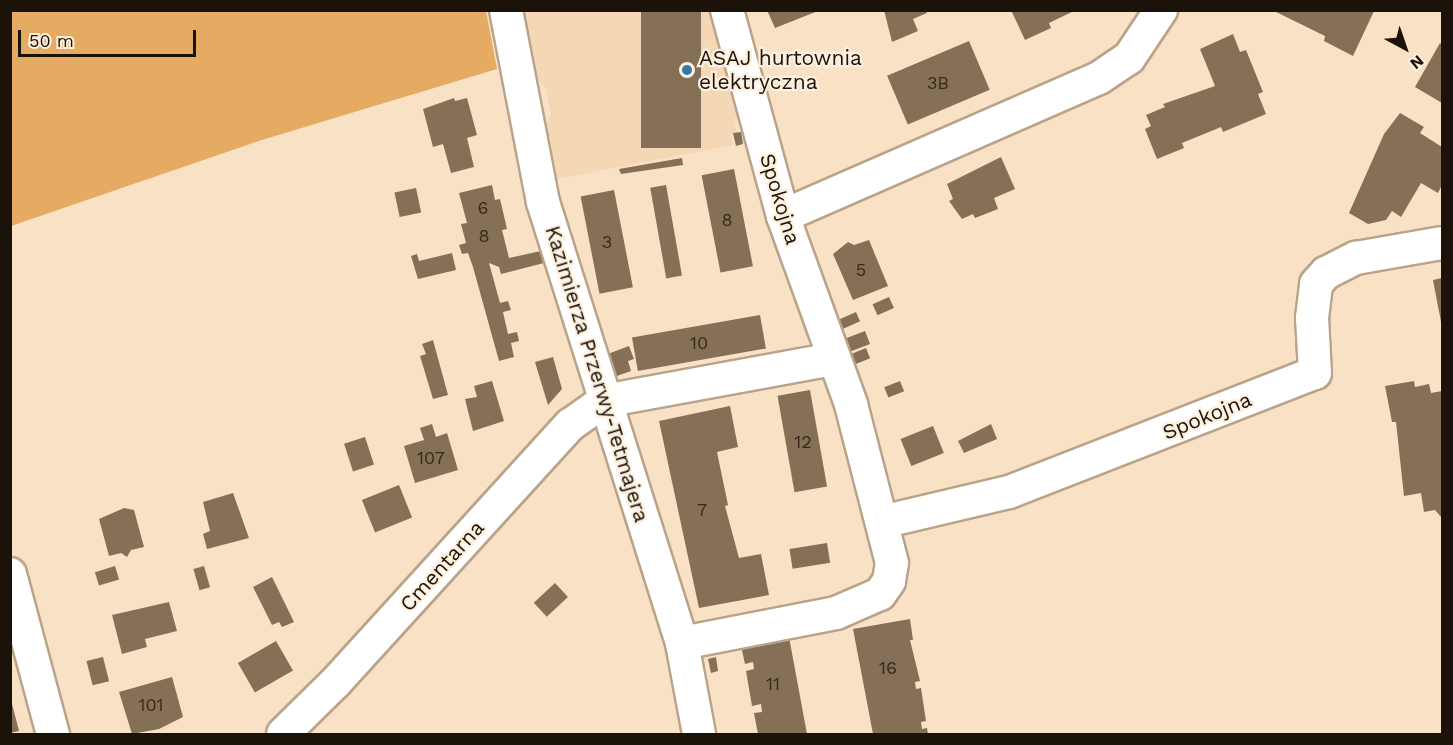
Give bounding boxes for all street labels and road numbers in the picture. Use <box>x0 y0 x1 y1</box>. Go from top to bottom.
street label: Spokojna <box>754 151 806 247</box>
street label: Kazimierza Przerwy-Tetmajera <box>540 222 654 526</box>
street label: Spokojna <box>1159 387 1255 445</box>
street label: Cmentarna <box>395 515 489 617</box>

